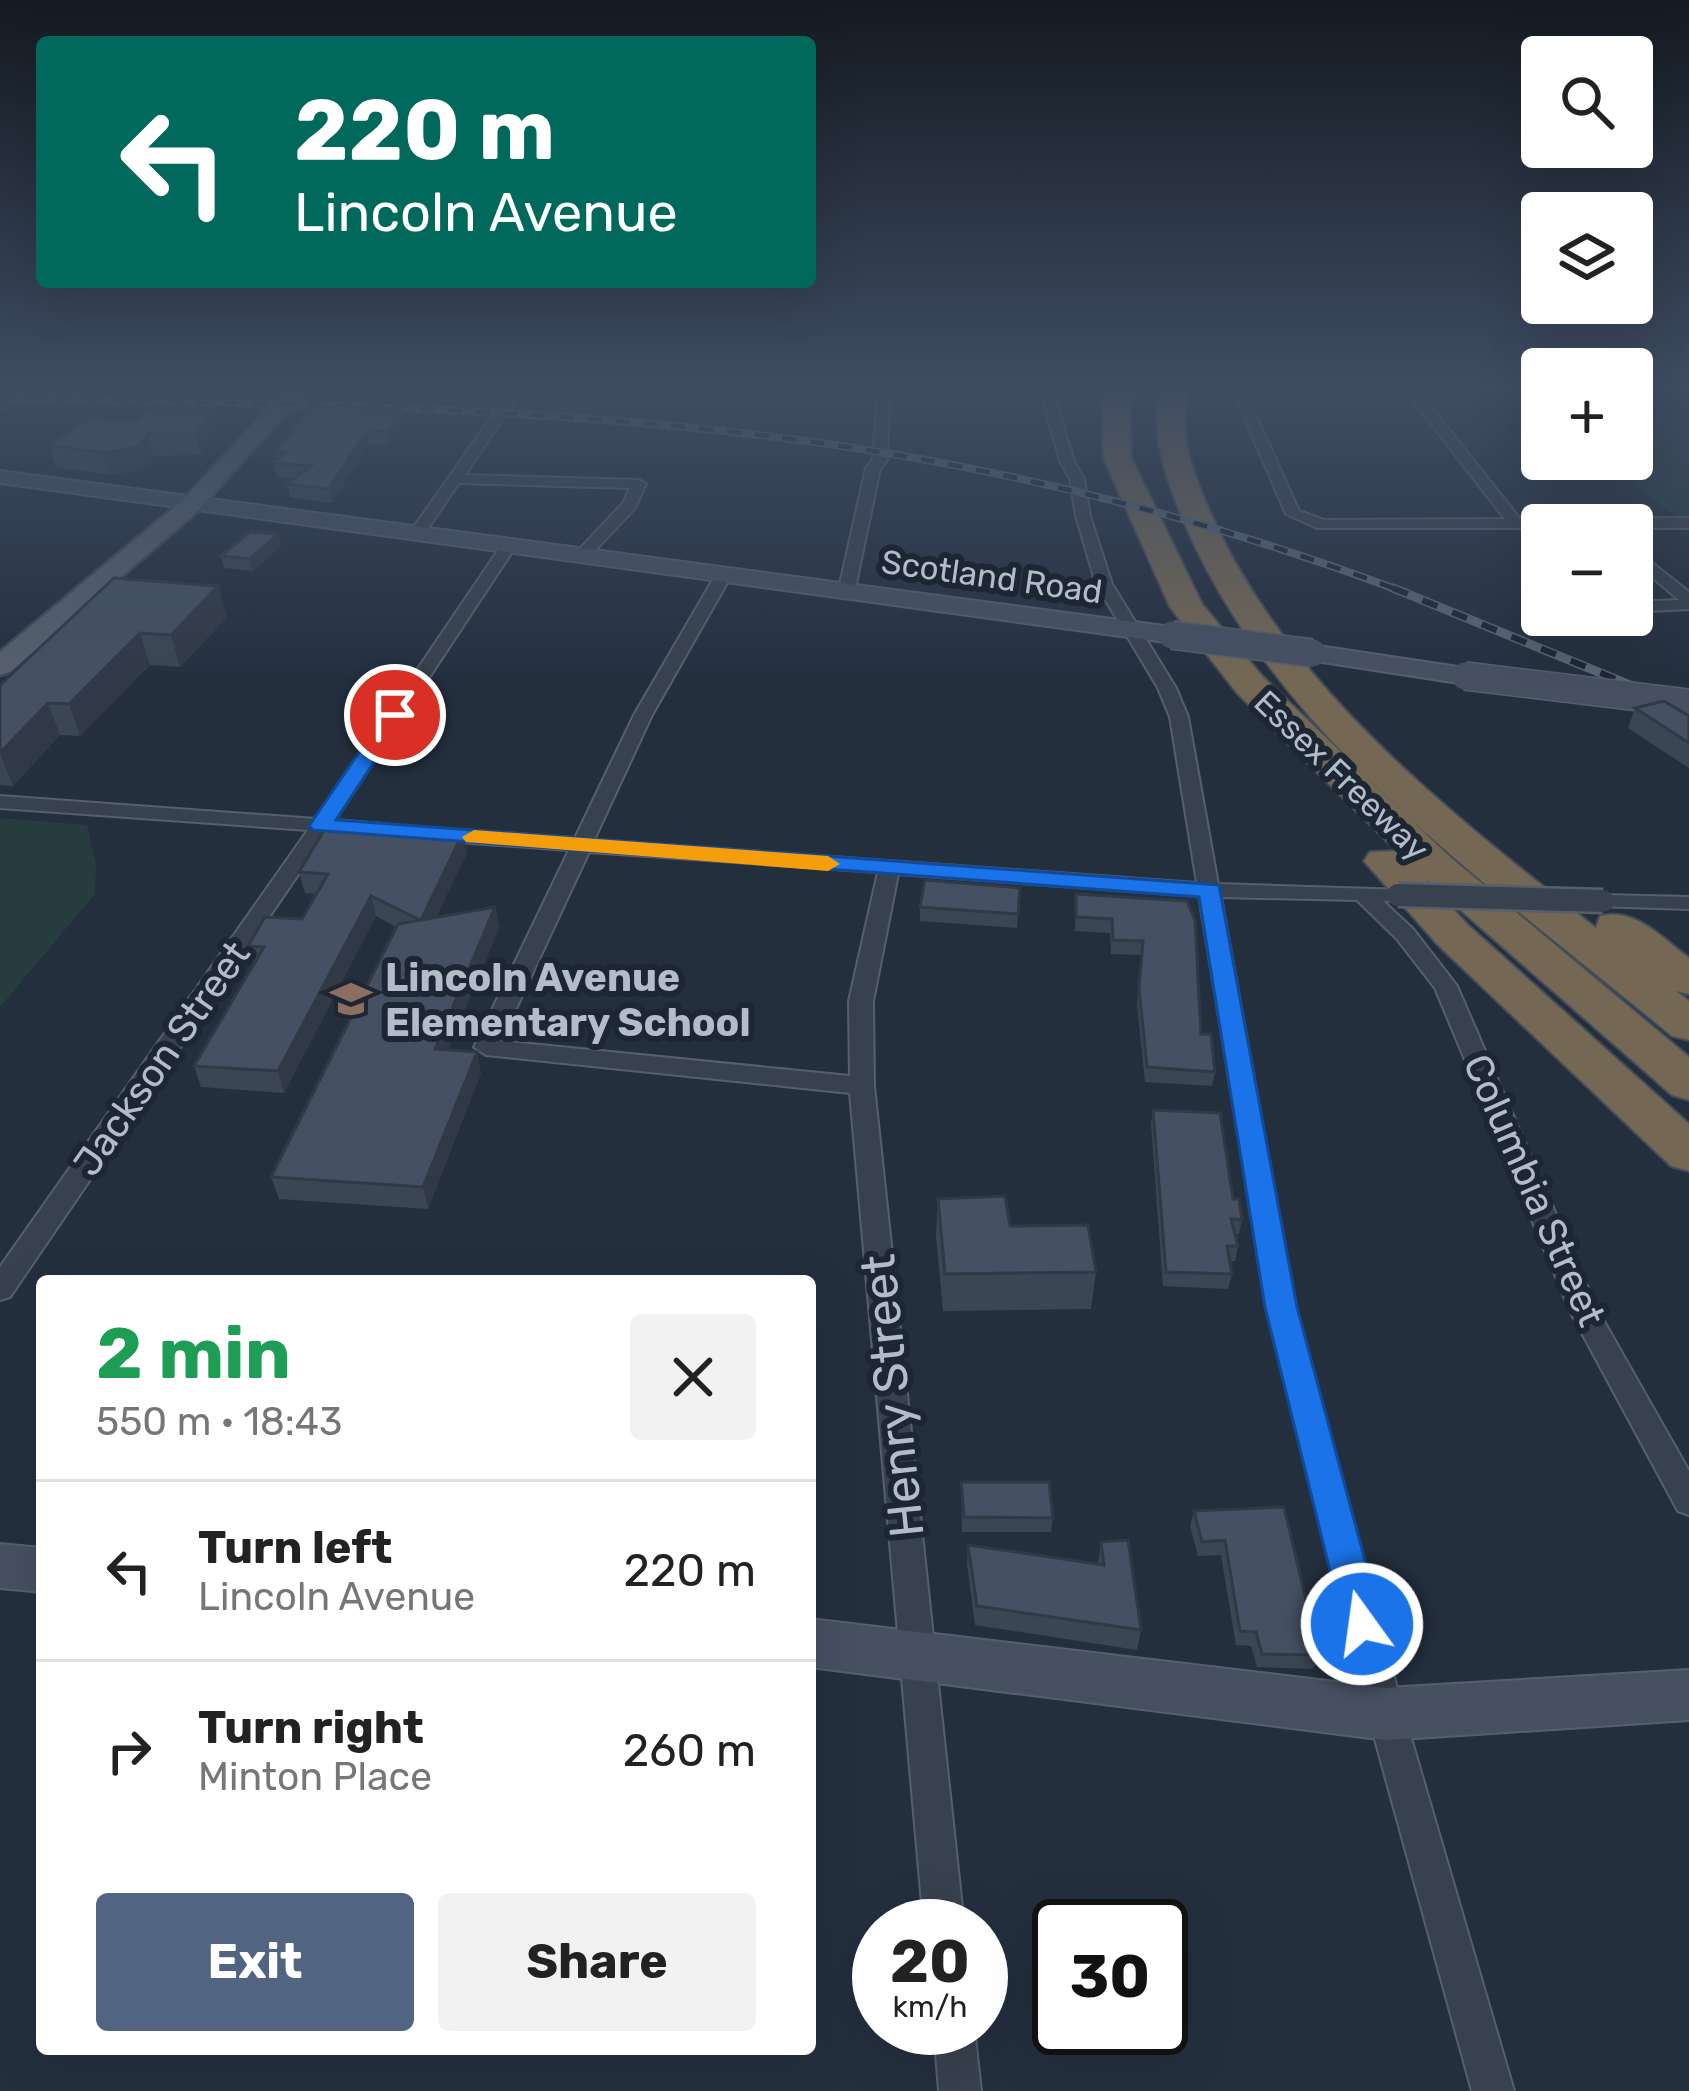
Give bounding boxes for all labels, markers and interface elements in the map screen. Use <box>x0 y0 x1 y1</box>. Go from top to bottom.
map controls <box>1521 36 1653 636</box>
button: search <box>1521 36 1653 168</box>
text: 220 m <box>294 80 555 180</box>
icon: left <box>96 84 252 240</box>
text: Lincoln Avenue <box>294 181 678 245</box>
button: layers <box>1521 192 1653 324</box>
button: + <box>1521 348 1653 480</box>
button: − <box>1521 504 1653 636</box>
street label: Scotland Road <box>879 542 1105 611</box>
pin <box>344 664 446 766</box>
icon: arrive <box>362 682 428 748</box>
street label: Essex Freeway <box>1246 682 1437 868</box>
street label: Jackson Street <box>64 933 260 1185</box>
place label: Lincoln Avenue Elementary School <box>385 955 751 1046</box>
school or university icon: Lincoln Avenue Elementary School <box>328 976 374 1022</box>
street label: Columbia Street <box>1454 1047 1615 1333</box>
street label: Henry Street <box>849 1252 936 1540</box>
text: 2 min <box>96 1311 291 1396</box>
button: close <box>630 1314 756 1440</box>
text: 550 m · 18:43 <box>96 1399 342 1445</box>
text: Turn left <box>198 1521 392 1574</box>
icon: left <box>96 1538 162 1604</box>
text: 220 m <box>624 1544 756 1597</box>
position arrow <box>1299 1561 1425 1687</box>
text: Lincoln Avenue <box>198 1574 475 1620</box>
text: Turn right <box>198 1701 424 1754</box>
icon: right <box>96 1718 162 1784</box>
text: 260 m <box>623 1724 756 1777</box>
text: Minton Place <box>198 1754 432 1800</box>
button: Exit <box>96 1893 414 2031</box>
button: Share <box>438 1893 756 2031</box>
speed limit sign: 30 <box>1032 1899 1188 2055</box>
text: 20 <box>890 1926 970 1997</box>
text: km/h <box>893 1989 967 2025</box>

